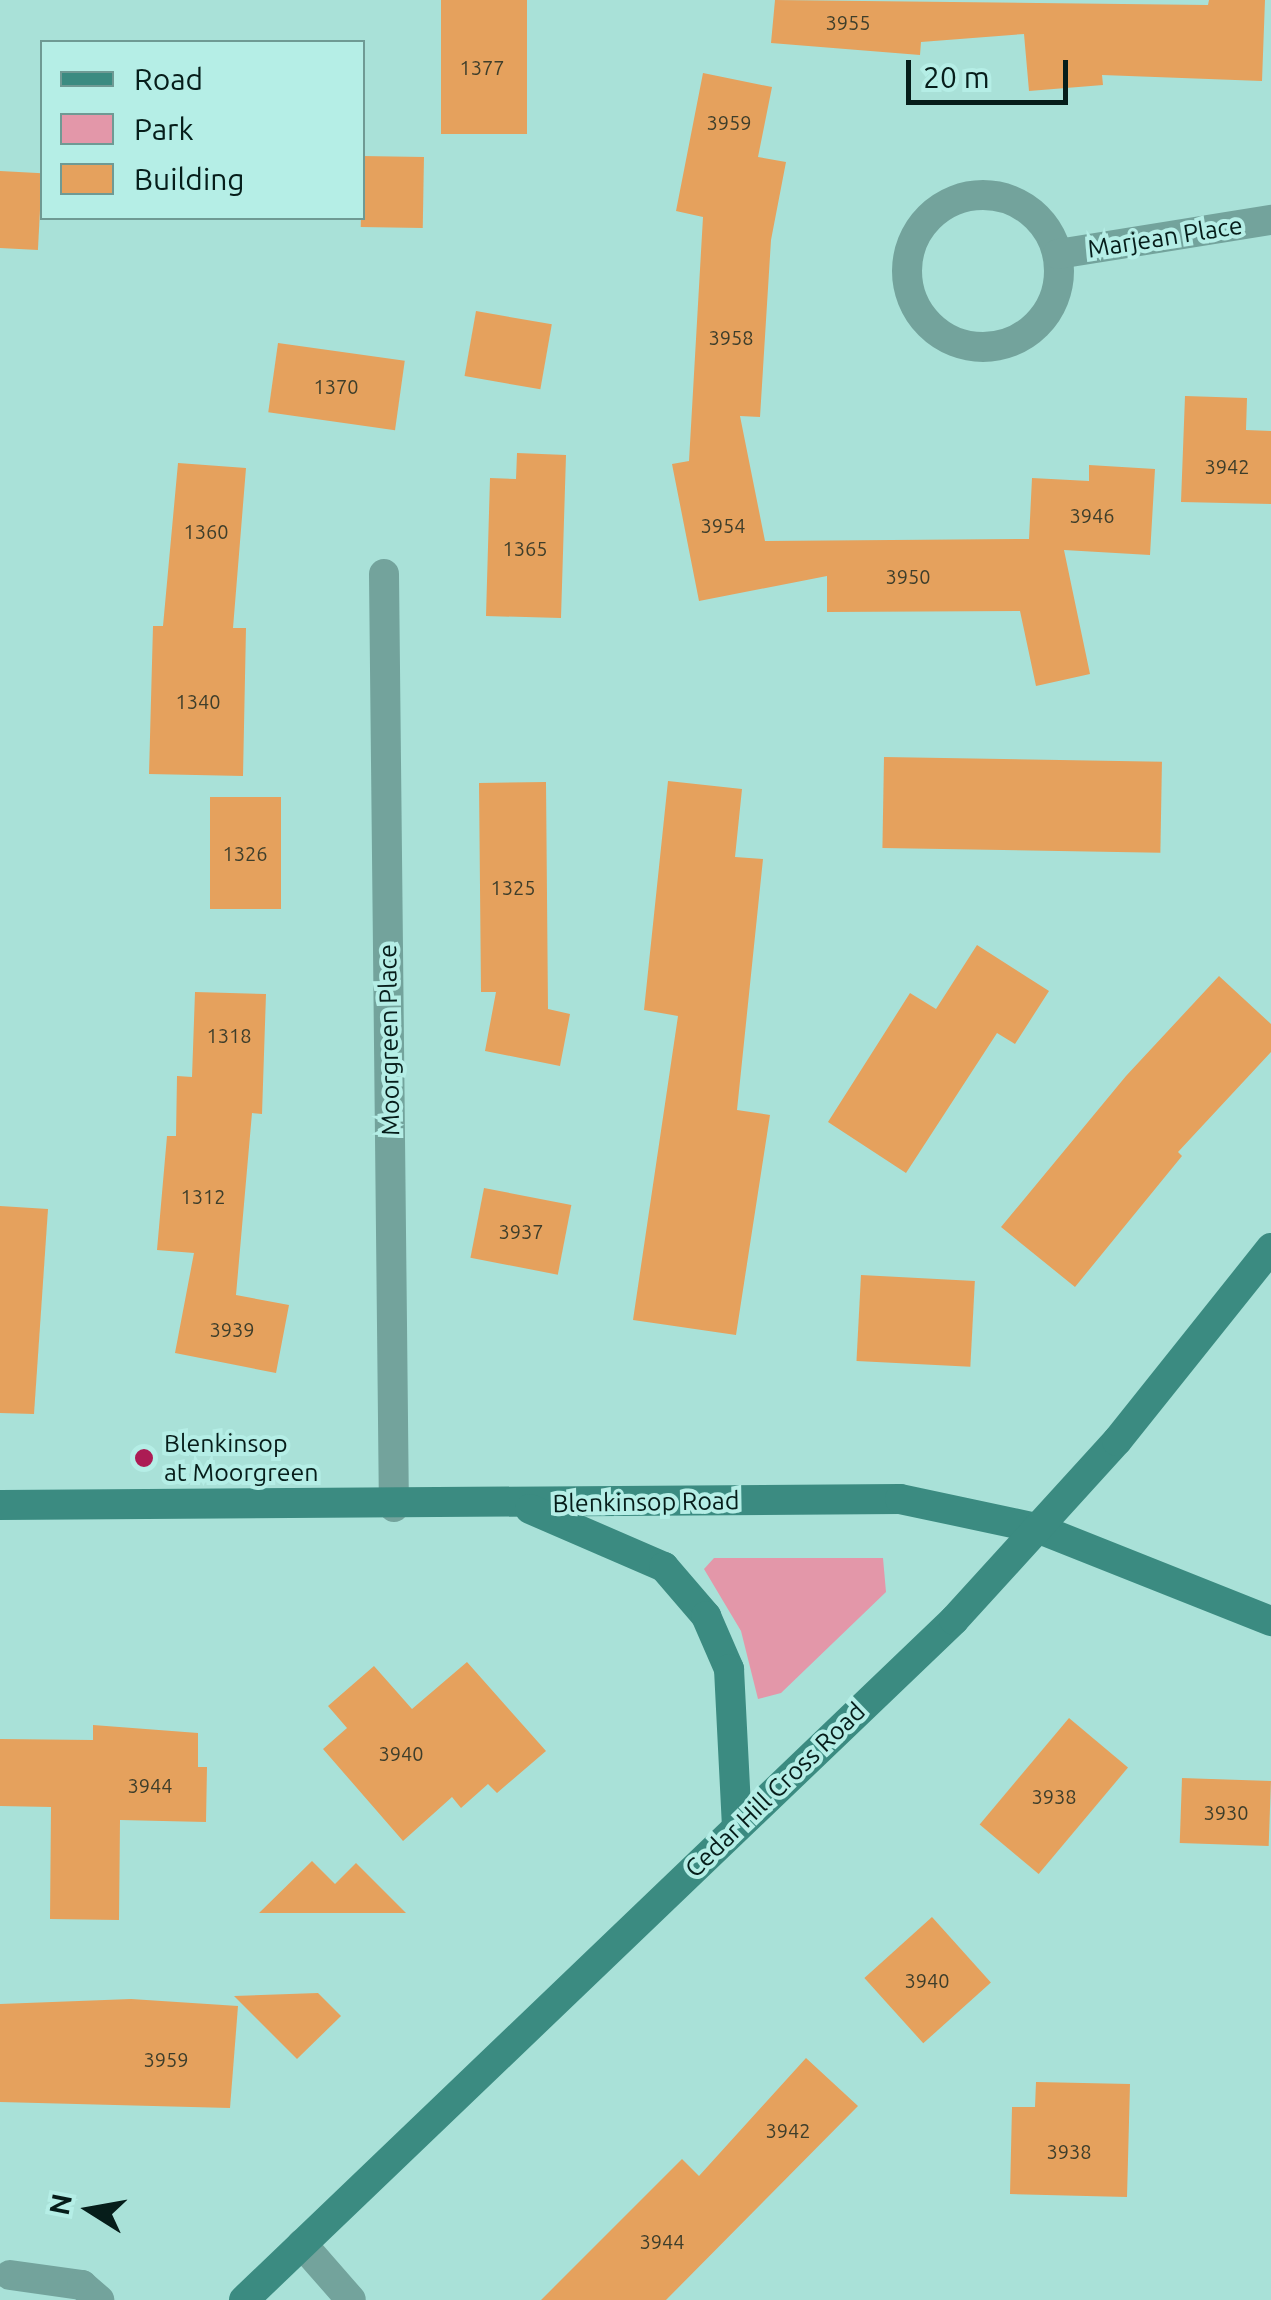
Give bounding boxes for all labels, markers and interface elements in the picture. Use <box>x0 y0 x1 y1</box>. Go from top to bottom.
house number: 3955 <box>825 10 871 34</box>
legend <box>40 40 365 220</box>
scale bar <box>911 40 1074 102</box>
house number: 1377 <box>459 55 505 79</box>
text: 20 m <box>923 60 990 94</box>
text: Road <box>134 62 203 96</box>
house number: 3959 <box>706 110 752 134</box>
text: Park <box>134 112 194 146</box>
text: Building <box>134 162 245 196</box>
street label: Marjean Place <box>1085 210 1245 264</box>
house number: 3958 <box>708 325 754 349</box>
house number: 1370 <box>313 374 359 398</box>
house number: 3942 <box>1204 454 1250 478</box>
house number: 3946 <box>1069 503 1115 527</box>
house number: 3954 <box>700 513 746 537</box>
house number: 1360 <box>183 519 229 543</box>
house number: 1365 <box>502 536 548 560</box>
house number: 3950 <box>885 564 931 588</box>
house number: 1340 <box>175 689 221 713</box>
house number: 1326 <box>222 841 268 865</box>
house number: 1325 <box>490 875 536 899</box>
street label: Moorgreen Place <box>372 944 406 1136</box>
house number: 1318 <box>206 1023 252 1047</box>
house number: 1312 <box>180 1184 226 1208</box>
house number: 3937 <box>498 1219 544 1243</box>
house number: 3939 <box>209 1317 255 1341</box>
place label: Blenkinsop at Moorgreen <box>164 1429 319 1488</box>
marker: Blenkinsop at Moorgreen <box>133 1447 155 1469</box>
street label: Blenkinsop Road <box>552 1485 740 1519</box>
street label: Cedar Hill Cross Road <box>679 1696 871 1884</box>
house number: 3940 <box>378 1741 424 1765</box>
house number: 3944 <box>127 1773 173 1797</box>
house number: 3938 <box>1031 1784 1077 1808</box>
house number: 3930 <box>1203 1800 1249 1824</box>
house number: 3940 <box>904 1968 950 1992</box>
house number: 3959 <box>143 2047 189 2071</box>
house number: 3942 <box>765 2118 811 2142</box>
house number: 3938 <box>1046 2139 1092 2163</box>
north arrow <box>40 2160 140 2260</box>
text: N <box>43 2191 77 2217</box>
house number: 3944 <box>639 2229 685 2253</box>

